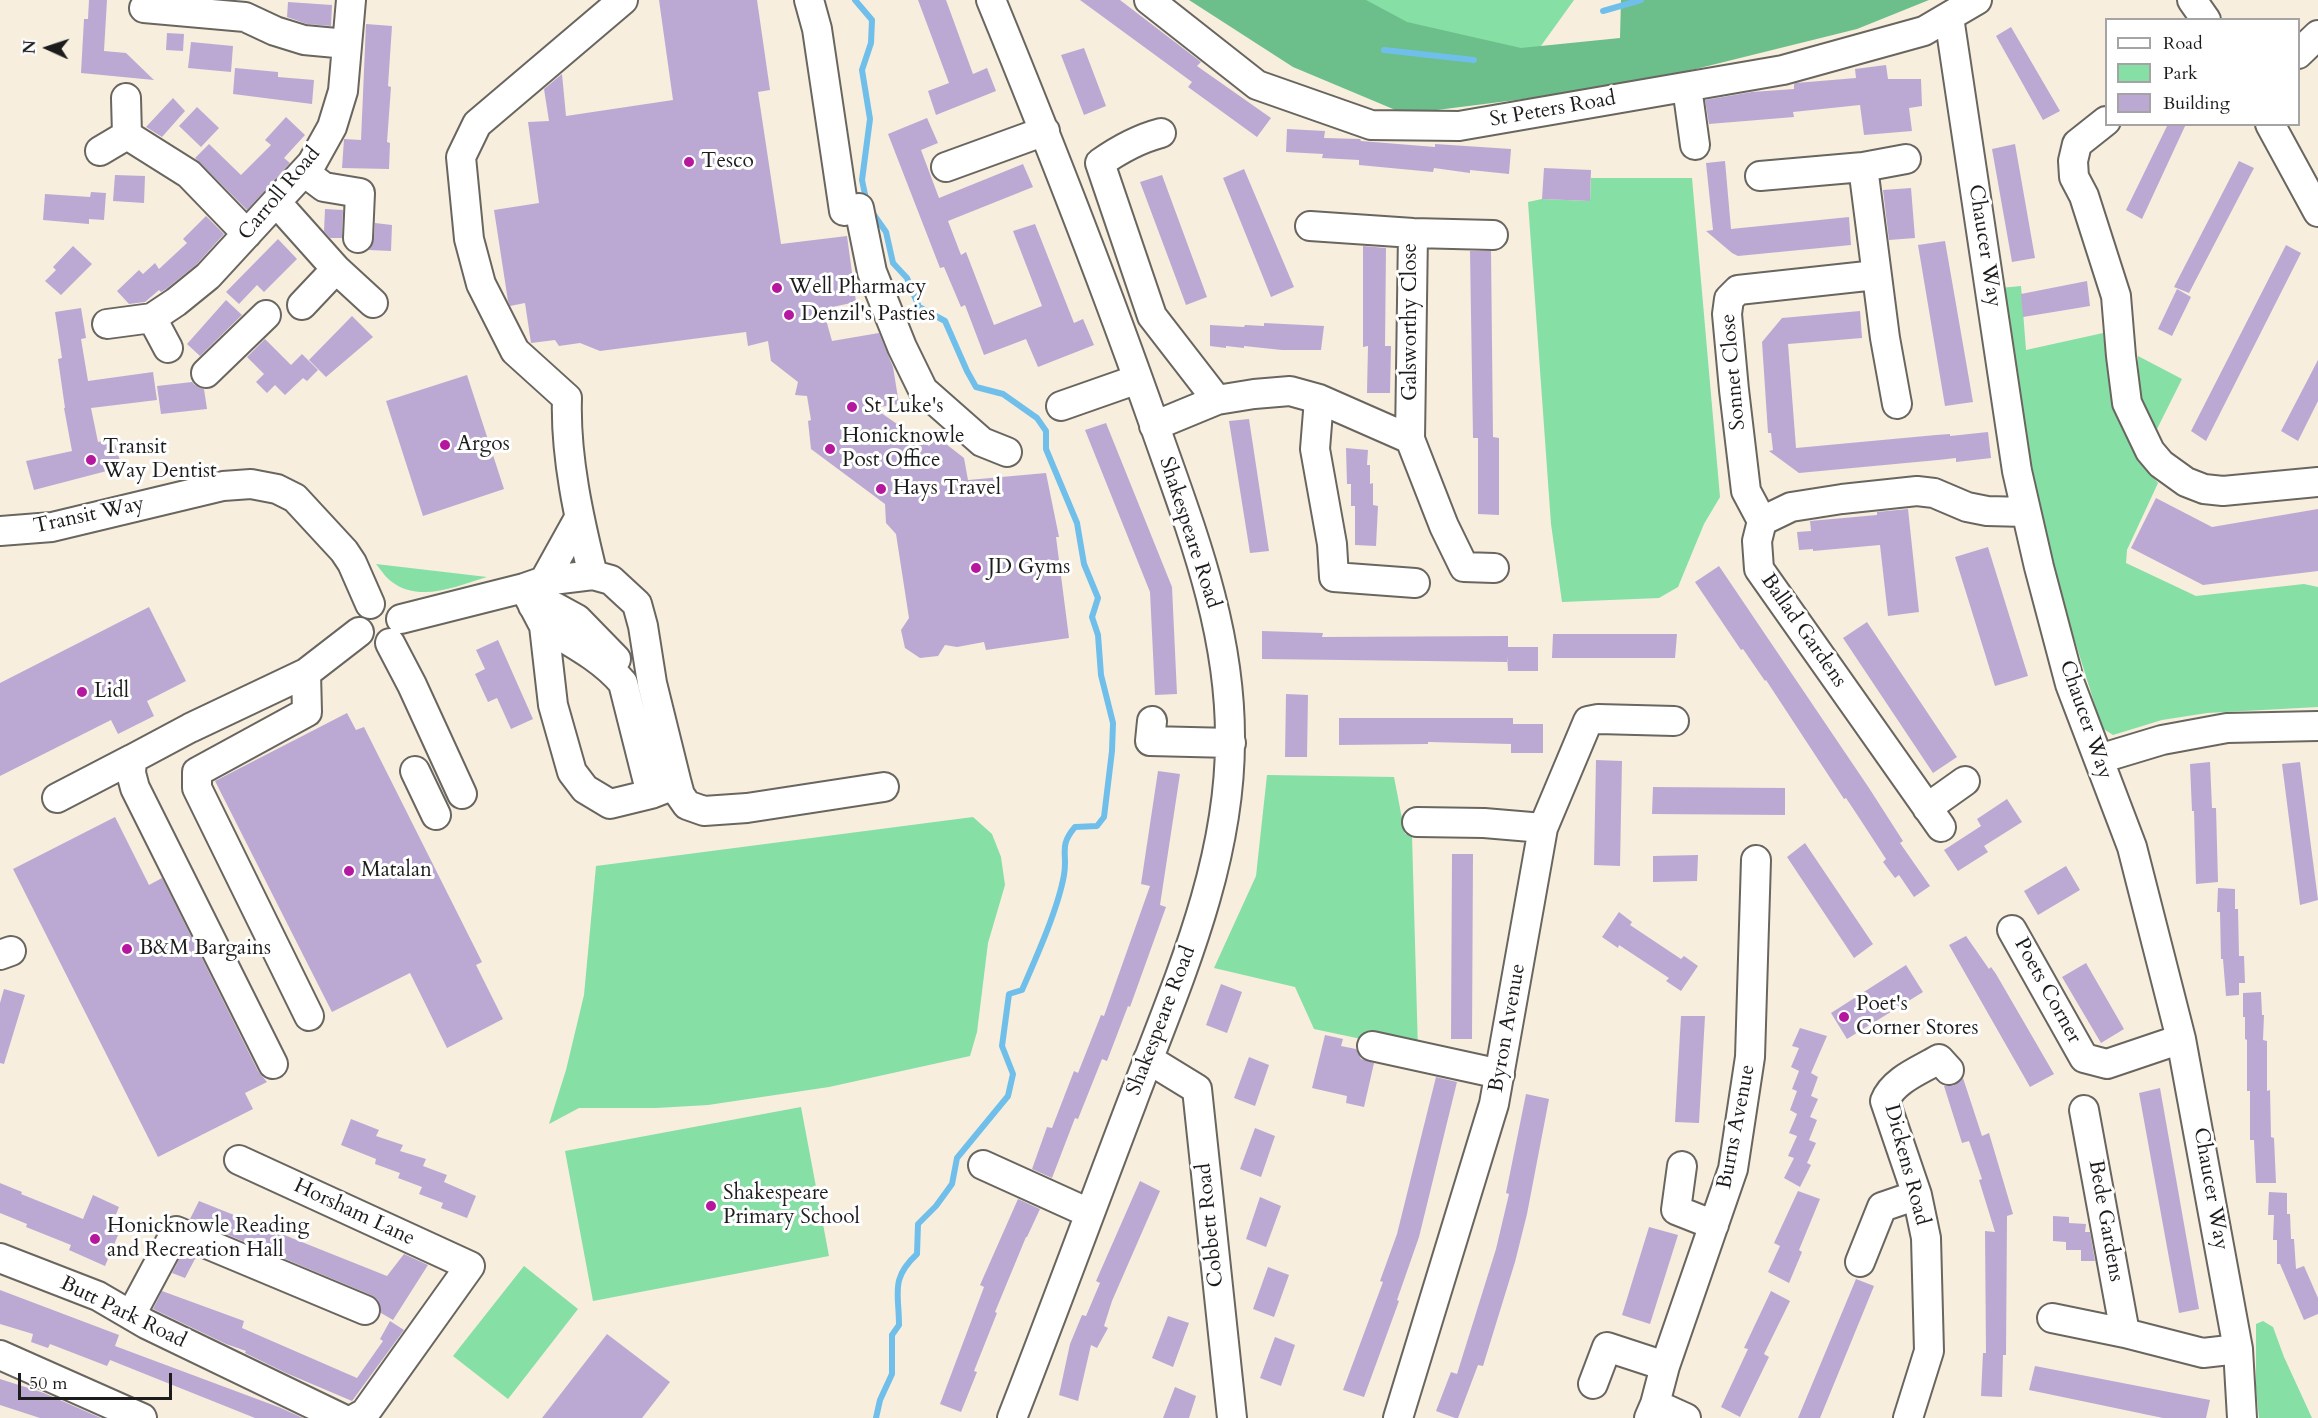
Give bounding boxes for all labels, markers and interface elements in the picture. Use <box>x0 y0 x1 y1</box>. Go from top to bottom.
north arrow <box>18 18 78 78</box>
legend <box>2105 18 2300 126</box>
text: Road <box>2163 31 2203 56</box>
text: N <box>19 40 41 55</box>
text: Park <box>2163 61 2198 86</box>
street label: St Peters Road <box>1488 87 1618 133</box>
text: Building <box>2163 91 2230 116</box>
street label: Carroll Road <box>234 142 326 246</box>
place label: Tesco <box>701 149 754 175</box>
marker: Tesco <box>682 155 696 169</box>
street label: Chaucer Way <box>1962 183 2006 309</box>
street label: Galsworthy Close <box>1398 243 1424 401</box>
place label: Well Pharmacy <box>789 275 926 301</box>
marker: Well Pharmacy <box>770 281 784 295</box>
place label: Denzil's Pasties <box>801 302 935 328</box>
marker: Denzil's Pasties <box>782 308 796 322</box>
street label: Sonnet Close <box>1716 313 1752 431</box>
place label: St Luke's <box>864 394 944 420</box>
marker: St Luke's <box>845 400 859 414</box>
place label: Honicknowle Post Office <box>842 424 965 474</box>
place label: Argos <box>457 432 510 458</box>
place label: Transit Way Dentist <box>103 435 217 485</box>
marker: Argos <box>438 438 452 452</box>
marker: Honicknowle Post Office <box>823 442 837 456</box>
marker: Transit Way Dentist <box>84 453 98 467</box>
street label: Shakespeare Road <box>1153 454 1225 612</box>
place label: Hays Travel <box>893 476 1001 502</box>
marker: Hays Travel <box>874 482 888 496</box>
street label: Transit Way <box>31 492 147 540</box>
place label: JD Gyms <box>988 555 1070 581</box>
marker: JD Gyms <box>969 561 983 575</box>
street label: Ballad Gardens <box>1755 569 1851 693</box>
street label: Chaucer Way <box>2053 657 2117 783</box>
place label: Lidl <box>94 679 129 705</box>
marker: Lidl <box>75 685 89 699</box>
place label: Matalan <box>361 858 432 884</box>
marker: Matalan <box>342 864 356 878</box>
street label: Poets Corner <box>2008 934 2086 1048</box>
place label: B&M Bargains <box>139 936 271 962</box>
marker: B&M Bargains <box>120 942 134 956</box>
street label: Shakespeare Road <box>1122 943 1202 1099</box>
street label: Byron Avenue <box>1484 962 1532 1094</box>
place label: Poet's Corner Stores <box>1856 992 1979 1042</box>
marker: Poet's Corner Stores <box>1837 1010 1851 1024</box>
street label: Burns Avenue <box>1713 1063 1761 1191</box>
street label: Dickens Road <box>1878 1102 1934 1228</box>
street label: Chaucer Way <box>2187 1126 2233 1252</box>
street label: Bede Gardens <box>2082 1158 2128 1284</box>
street label: Cobbett Road <box>1192 1162 1230 1288</box>
street label: Horsham Lane <box>289 1174 419 1252</box>
place label: Shakespeare Primary School <box>723 1181 860 1231</box>
marker: Shakespeare Primary School <box>704 1199 718 1213</box>
place label: Honicknowle Reading and Recreation Hall <box>107 1214 309 1264</box>
marker: Honicknowle Reading and Recreation Hall <box>88 1232 102 1246</box>
street label: Butt Park Road <box>56 1272 190 1354</box>
scale bar <box>21 1361 176 1399</box>
text: 50 m <box>29 1371 68 1396</box>

